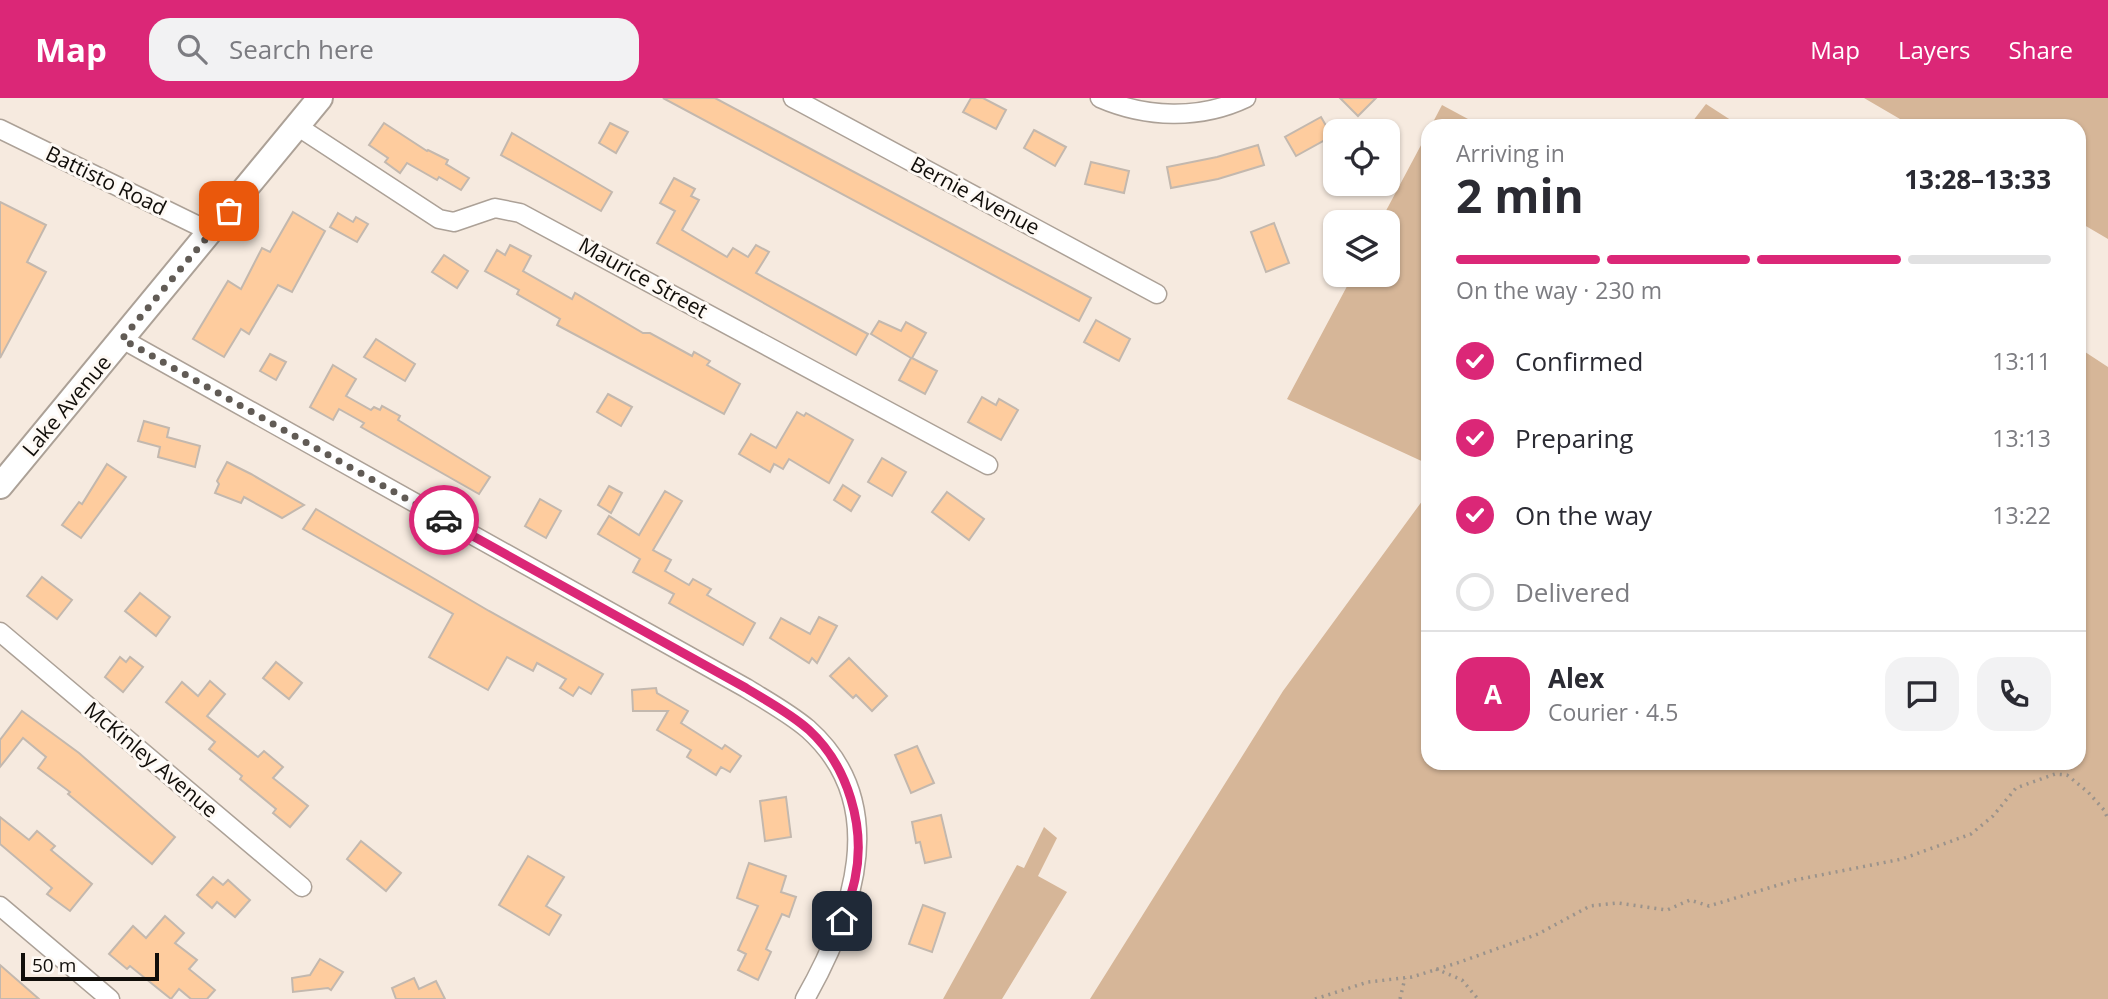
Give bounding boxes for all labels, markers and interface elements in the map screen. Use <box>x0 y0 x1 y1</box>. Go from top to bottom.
search box <box>149 18 639 81</box>
text: Map <box>35 27 107 72</box>
icon: search <box>173 30 211 68</box>
text: Search here <box>229 31 374 67</box>
text: Map <box>1810 33 1860 66</box>
text: Layers <box>1898 33 1971 66</box>
text: Share <box>2009 33 2073 66</box>
map controls <box>1323 119 1400 287</box>
button: locate <box>1323 119 1400 196</box>
text: Arriving in <box>1456 137 1565 169</box>
street label: Battisto Road <box>41 139 172 221</box>
street label: Bernie Avenue <box>906 149 1045 241</box>
text: 13:28–13:33 <box>1904 161 2051 197</box>
text: 2 min <box>1456 164 1584 226</box>
pin <box>199 181 259 241</box>
icon: bag <box>210 192 248 230</box>
button: layers <box>1323 210 1400 287</box>
street label: Maurice Street <box>574 230 713 324</box>
text: On the way · 230 m <box>1456 274 1662 306</box>
icon: check <box>1456 342 1494 380</box>
text: Confirmed <box>1515 343 1643 379</box>
text: 13:11 <box>1992 345 2051 377</box>
street label: Lake Avenue <box>16 349 117 462</box>
icon: check <box>1456 419 1494 457</box>
text: Preparing <box>1515 420 1633 456</box>
text: 13:13 <box>1992 422 2051 454</box>
courier <box>409 485 479 555</box>
icon: check <box>1456 496 1494 534</box>
text: On the way <box>1515 497 1652 533</box>
text: 13:22 <box>1992 499 2051 531</box>
icon: car <box>425 501 463 539</box>
text: Delivered <box>1515 574 1630 610</box>
button: chat <box>1885 657 1959 731</box>
button: phone <box>1977 657 2051 731</box>
text: Alex <box>1548 660 1604 696</box>
text: A <box>1484 676 1502 712</box>
street label: McKinley Avenue <box>79 695 224 823</box>
text: Courier · 4.5 <box>1548 696 1678 728</box>
pin <box>812 891 872 951</box>
icon: home <box>823 902 861 940</box>
scale bar <box>21 950 159 982</box>
text: 50 m <box>32 952 76 978</box>

